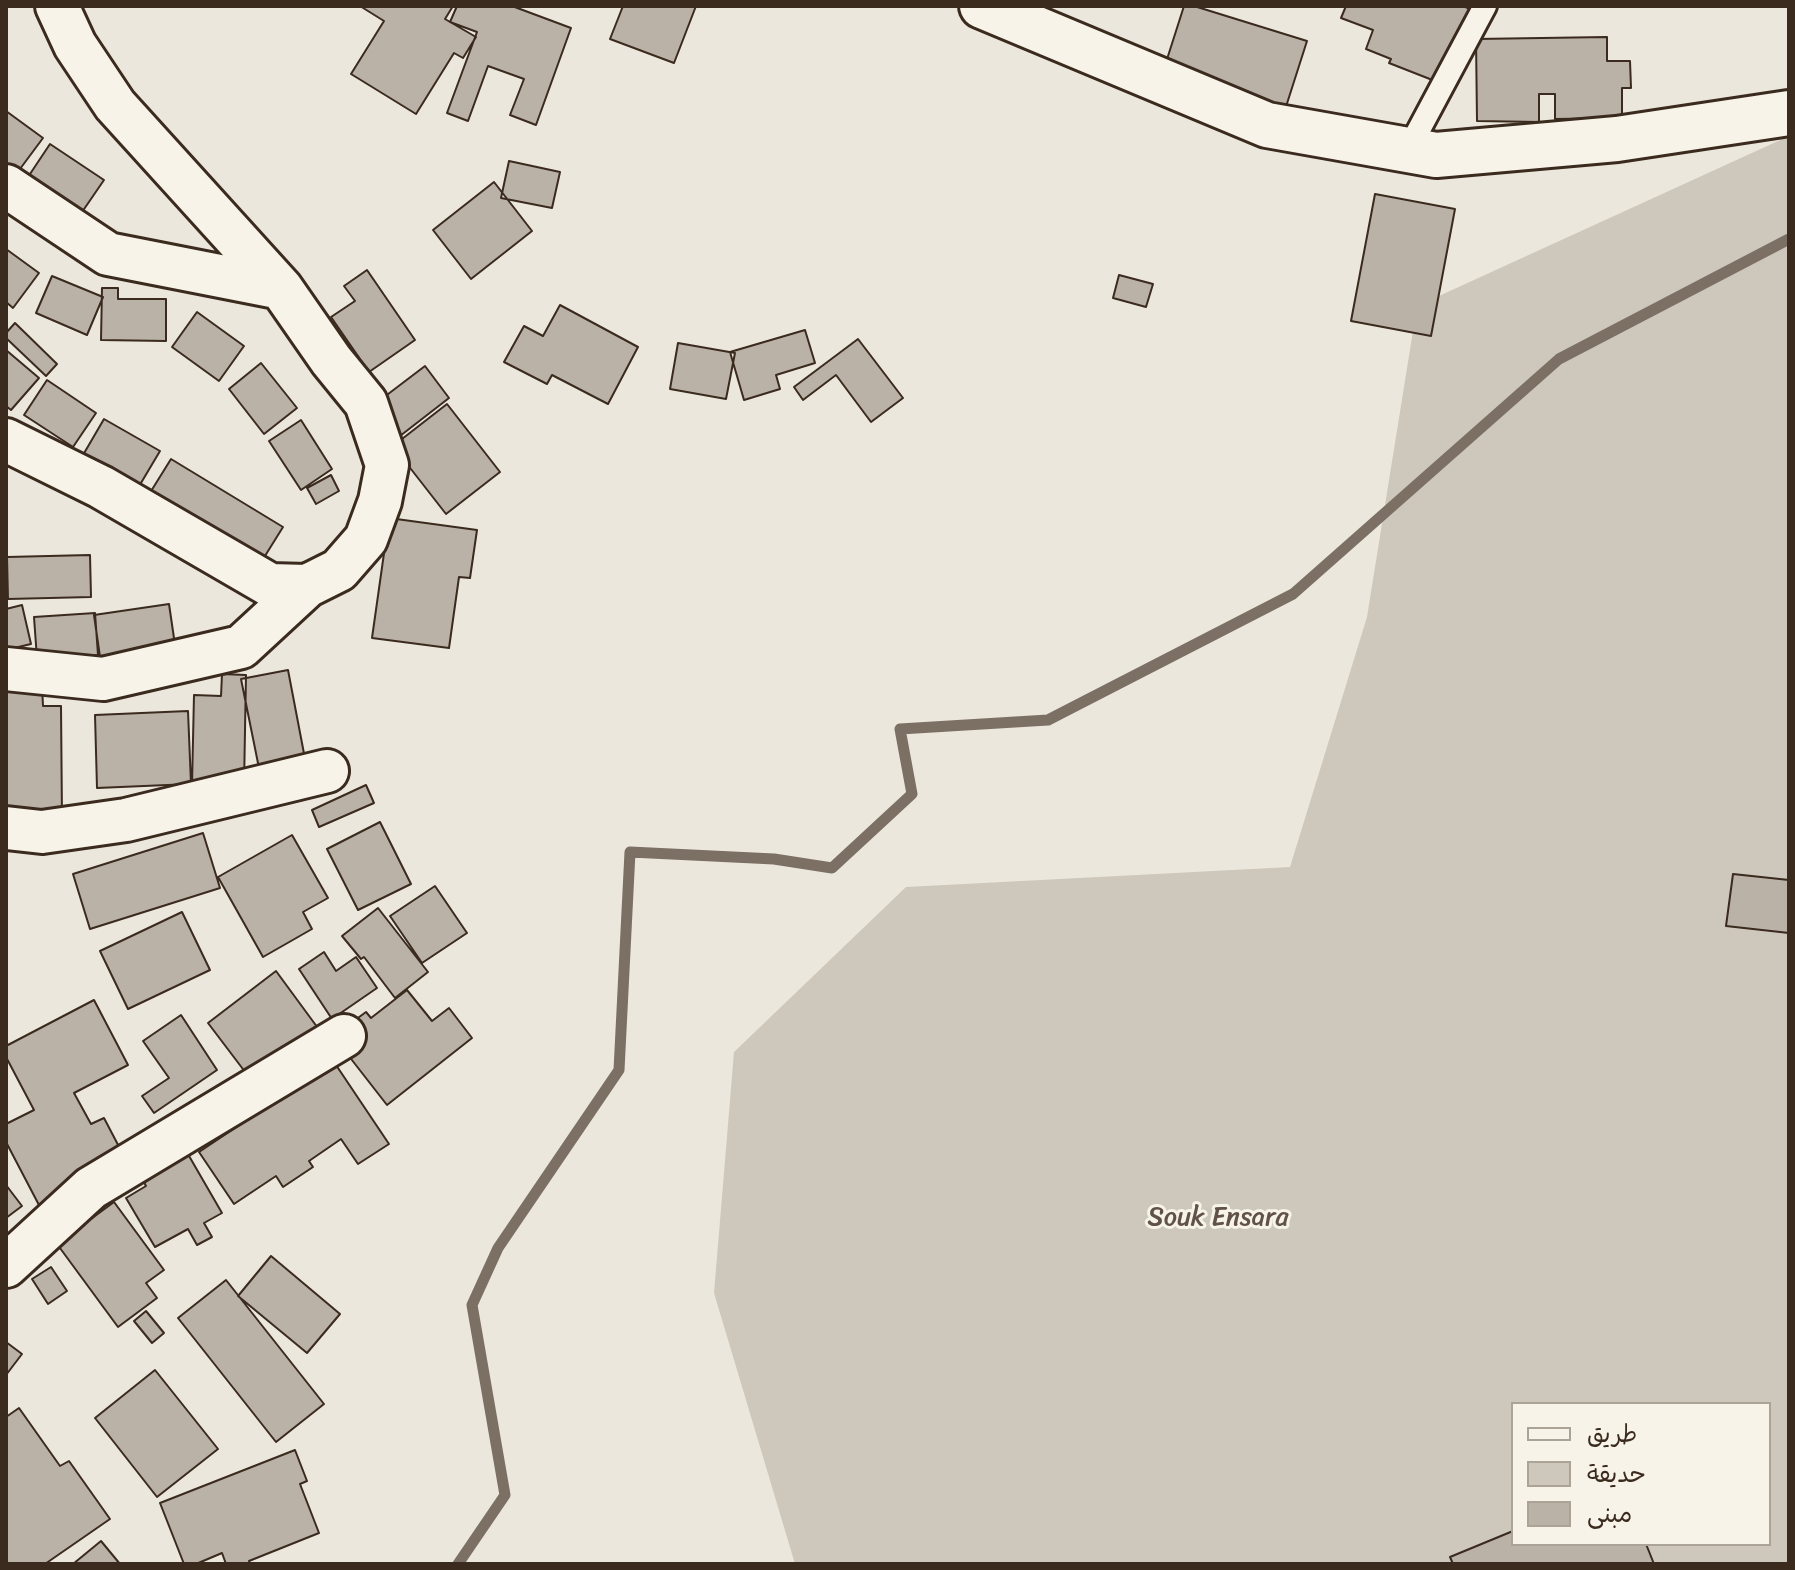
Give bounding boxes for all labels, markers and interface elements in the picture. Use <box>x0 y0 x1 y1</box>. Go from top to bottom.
park label: Souk Ensara <box>1147 1202 1289 1234</box>
legend <box>1511 1402 1771 1546</box>
text: طريق <box>1587 1413 1637 1455</box>
text: حديقة <box>1587 1453 1646 1495</box>
text: مبنى <box>1587 1493 1632 1535</box>

